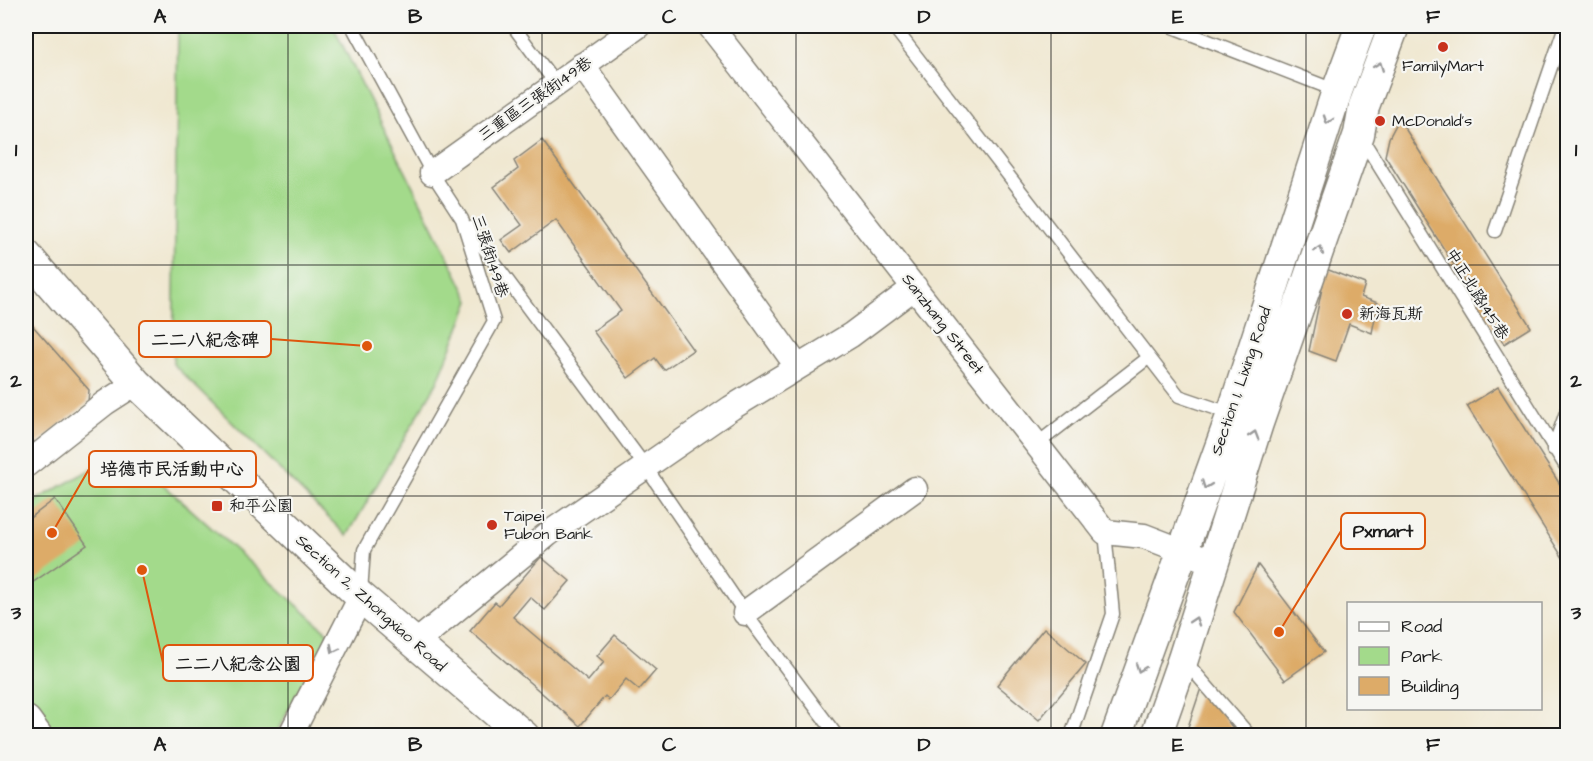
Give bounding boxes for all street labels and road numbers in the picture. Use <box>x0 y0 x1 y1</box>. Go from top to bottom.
street label: 三重區三張街149巷 <box>474 52 596 146</box>
street label: 三張街149巷 <box>466 212 514 300</box>
street label: 中正北路145巷 <box>1440 244 1514 344</box>
street label: Sanzhang Street <box>896 269 990 380</box>
street label: Section 1, Lixing Road <box>1205 304 1278 458</box>
street label: Section 2, Zhongxiao Road <box>290 529 451 677</box>

